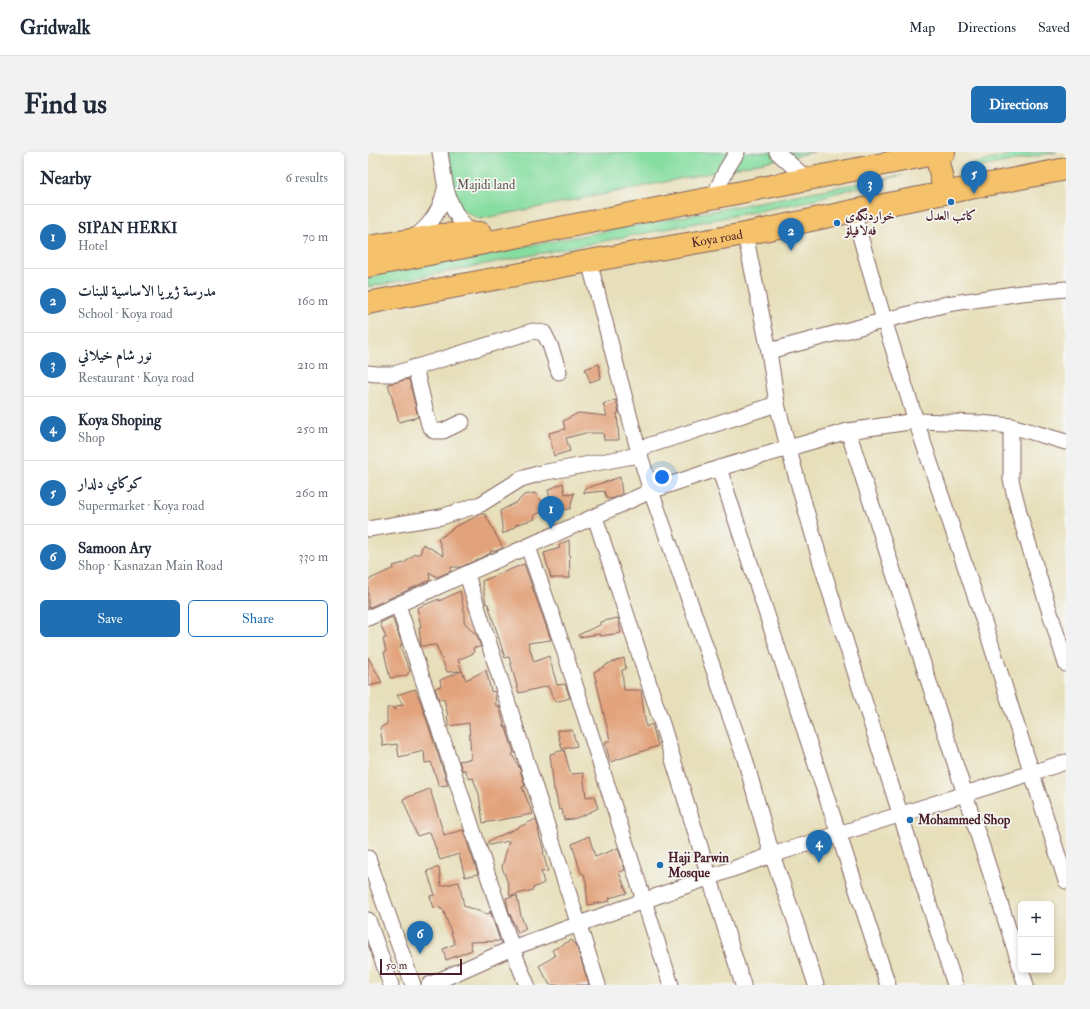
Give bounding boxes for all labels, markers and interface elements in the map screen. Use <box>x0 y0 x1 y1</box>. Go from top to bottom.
text: Gridwalk <box>20 16 91 40</box>
text: Map <box>909 19 935 36</box>
text: Directions <box>957 19 1016 36</box>
text: Saved <box>1038 19 1070 36</box>
button: Directions <box>971 86 1066 123</box>
text: Find us <box>24 87 107 122</box>
pin: 5 <box>961 161 987 194</box>
text: Nearby <box>40 168 91 189</box>
text: 6 results <box>285 170 328 186</box>
pin: 3 <box>857 171 883 204</box>
park label: Majidi land <box>457 177 516 193</box>
marker: كاتب العدل <box>946 197 956 207</box>
place label: خواردنگەی فەلافیلۆ <box>843 207 895 239</box>
place label: كاتب العدل <box>926 208 976 224</box>
pin: 2 <box>778 218 804 251</box>
marker: خواردنگەی فەلافیلۆ <box>832 218 842 228</box>
text: SIPAN HERKI <box>78 219 177 238</box>
street label: Koya road <box>690 226 745 251</box>
text: 1 <box>51 229 55 245</box>
text: 70 m <box>303 229 328 245</box>
text: Hotel <box>78 238 108 254</box>
text: مدرسة ژيريا الاساسية للبنات <box>78 282 216 301</box>
text: 2 <box>50 293 56 309</box>
text: 160 m <box>297 293 328 309</box>
text: School · Koya road <box>78 306 173 322</box>
text: نور شام خيلاني <box>78 346 152 365</box>
text: 3 <box>51 357 56 373</box>
text: 210 m <box>297 357 328 373</box>
text: Restaurant · Koya road <box>78 370 194 386</box>
text: Koya Shoping <box>78 411 161 430</box>
text: 4 <box>49 421 57 437</box>
text: 250 m <box>296 421 328 437</box>
text: Shop <box>78 430 105 446</box>
your location <box>652 467 672 487</box>
text: كوكاي دلدار <box>78 474 143 493</box>
text: 5 <box>50 485 56 501</box>
text: 260 m <box>295 485 328 501</box>
pin: 1 <box>538 496 564 529</box>
text: Supermarket · Koya road <box>78 498 204 514</box>
text: Samoon Ary <box>78 539 151 558</box>
text: 6 <box>50 549 56 565</box>
text: 330 m <box>299 549 328 565</box>
text: Shop · Kasnazan Main Road <box>78 558 223 574</box>
button: Save <box>40 600 180 637</box>
button: Share <box>188 600 328 637</box>
place label: Mohammed Shop <box>917 812 1011 829</box>
marker: Mohammed Shop <box>905 815 915 825</box>
pin: 4 <box>806 830 832 863</box>
place label: Haji Parwin Mosque <box>667 850 729 882</box>
marker: Haji Parwin Mosque <box>655 860 665 870</box>
map controls <box>1018 901 1054 973</box>
button: + <box>1018 901 1054 937</box>
pin: 6 <box>407 921 433 954</box>
button: − <box>1018 937 1054 973</box>
scale bar <box>380 957 462 976</box>
text: 50 m <box>386 959 407 972</box>

